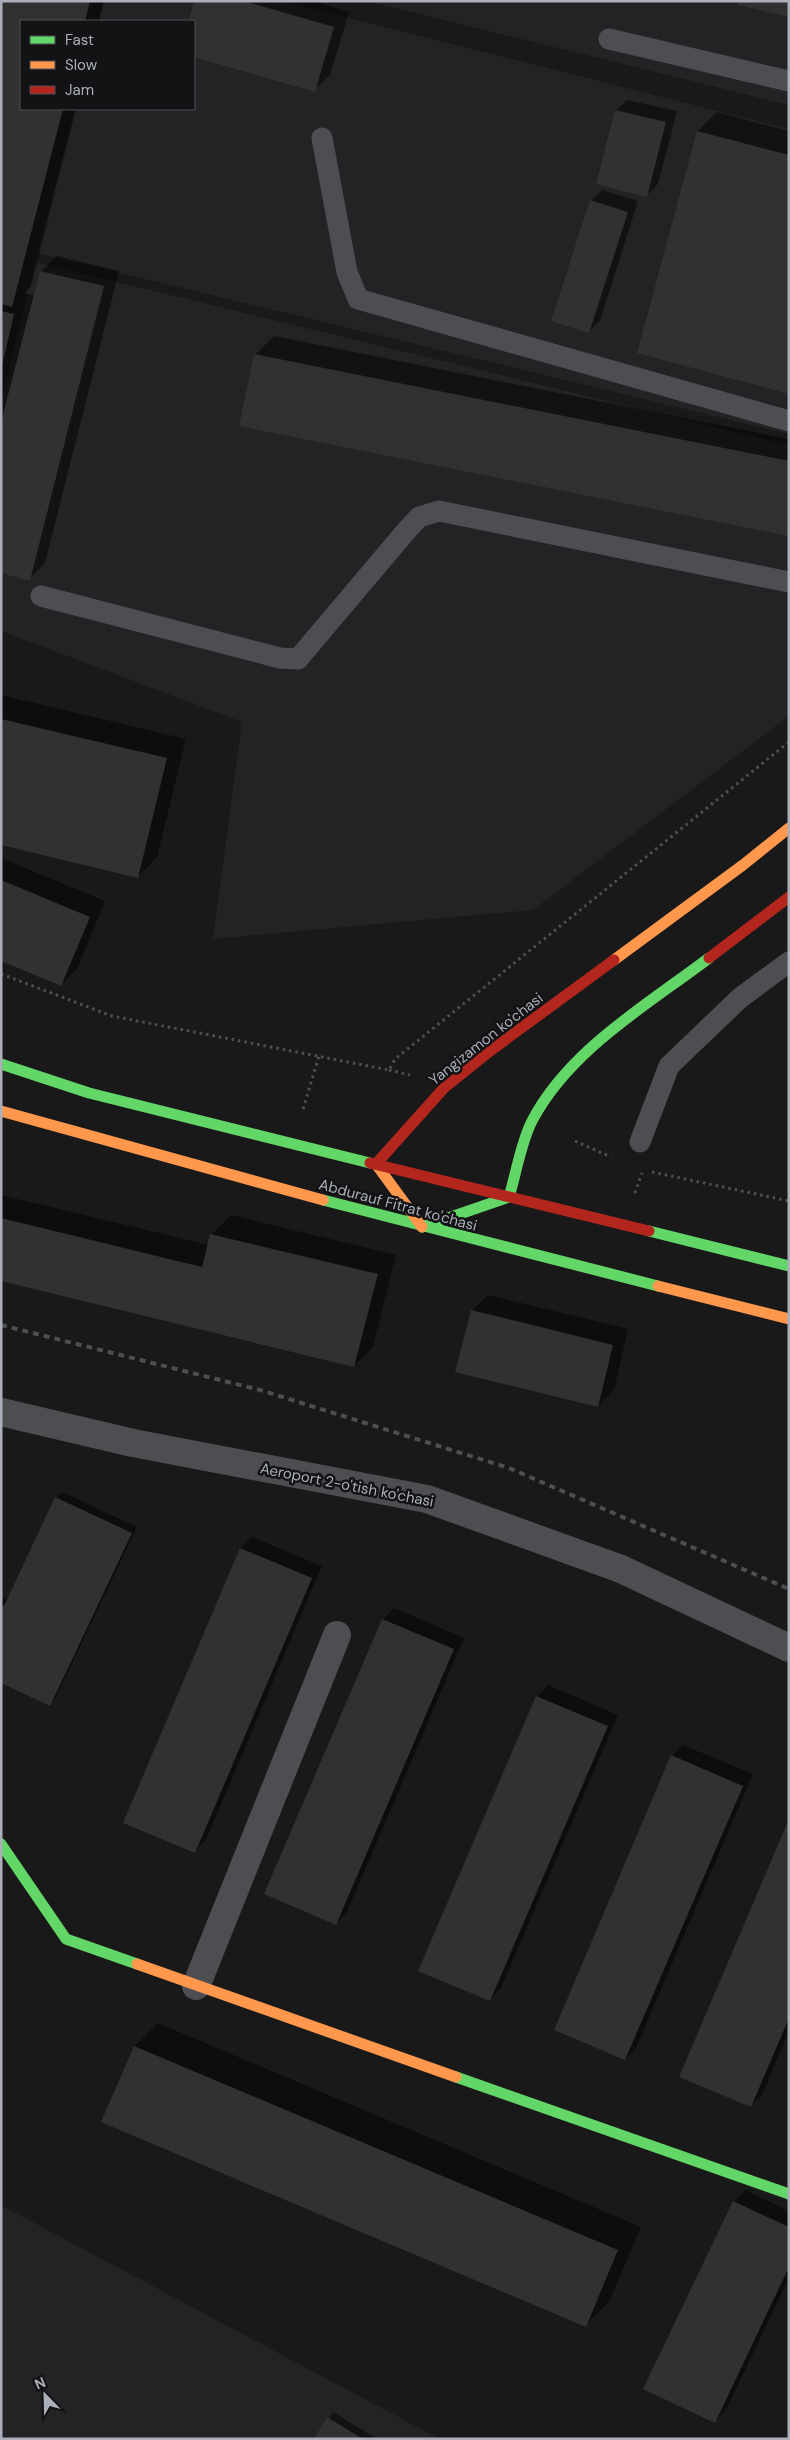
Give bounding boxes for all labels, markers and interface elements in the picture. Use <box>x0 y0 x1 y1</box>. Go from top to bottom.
legend <box>20 20 195 110</box>
text: Fast <box>65 30 94 50</box>
text: Slow <box>65 55 98 75</box>
text: Jam <box>65 80 94 100</box>
street label: Yangizamon ko'chasi <box>425 988 547 1090</box>
street label: Abdurauf Fitrat ko'chasi <box>317 1174 479 1236</box>
street label: Aeroport 2-o'tish ko'chasi <box>258 1458 436 1512</box>
north arrow <box>20 2370 70 2420</box>
text: N <box>32 2373 48 2393</box>

